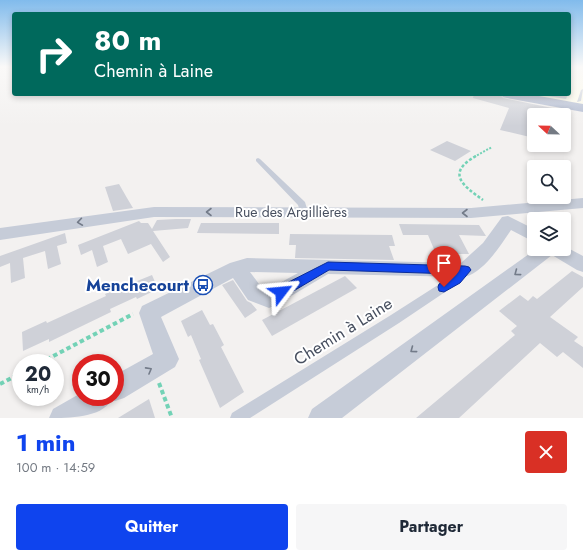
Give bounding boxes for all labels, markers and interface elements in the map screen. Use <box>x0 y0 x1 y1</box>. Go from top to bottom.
text: 80 m <box>94 20 161 61</box>
icon: right <box>28 28 80 80</box>
text: Chemin à Laine <box>94 58 213 84</box>
north arrow <box>527 108 571 152</box>
map controls <box>527 108 571 256</box>
button: search <box>527 160 571 204</box>
street label: Rue des Argillières <box>235 202 347 222</box>
one-way arrow <box>206 208 212 216</box>
one-way arrow <box>462 209 468 217</box>
button: layers <box>527 212 571 256</box>
one-way arrow <box>77 217 83 226</box>
pin <box>427 246 461 287</box>
icon: arrive <box>433 252 455 274</box>
one-way arrow <box>514 268 521 276</box>
position arrow <box>260 271 302 313</box>
place label: Menchecourt <box>86 273 190 297</box>
bus stop icon: Menchecourt <box>192 274 214 296</box>
street label: Chemin à Laine <box>289 291 397 371</box>
one-way arrow <box>410 345 417 352</box>
speed limit sign: 30 <box>72 354 124 406</box>
text: 20 <box>25 360 51 389</box>
one-way arrow <box>145 367 152 374</box>
text: km/h <box>27 382 49 397</box>
text: 1 min <box>16 425 76 460</box>
button: close <box>525 431 567 473</box>
text: 100 m · 14:59 <box>16 458 95 477</box>
button: Quitter <box>16 504 288 550</box>
button: Partager <box>296 504 567 550</box>

